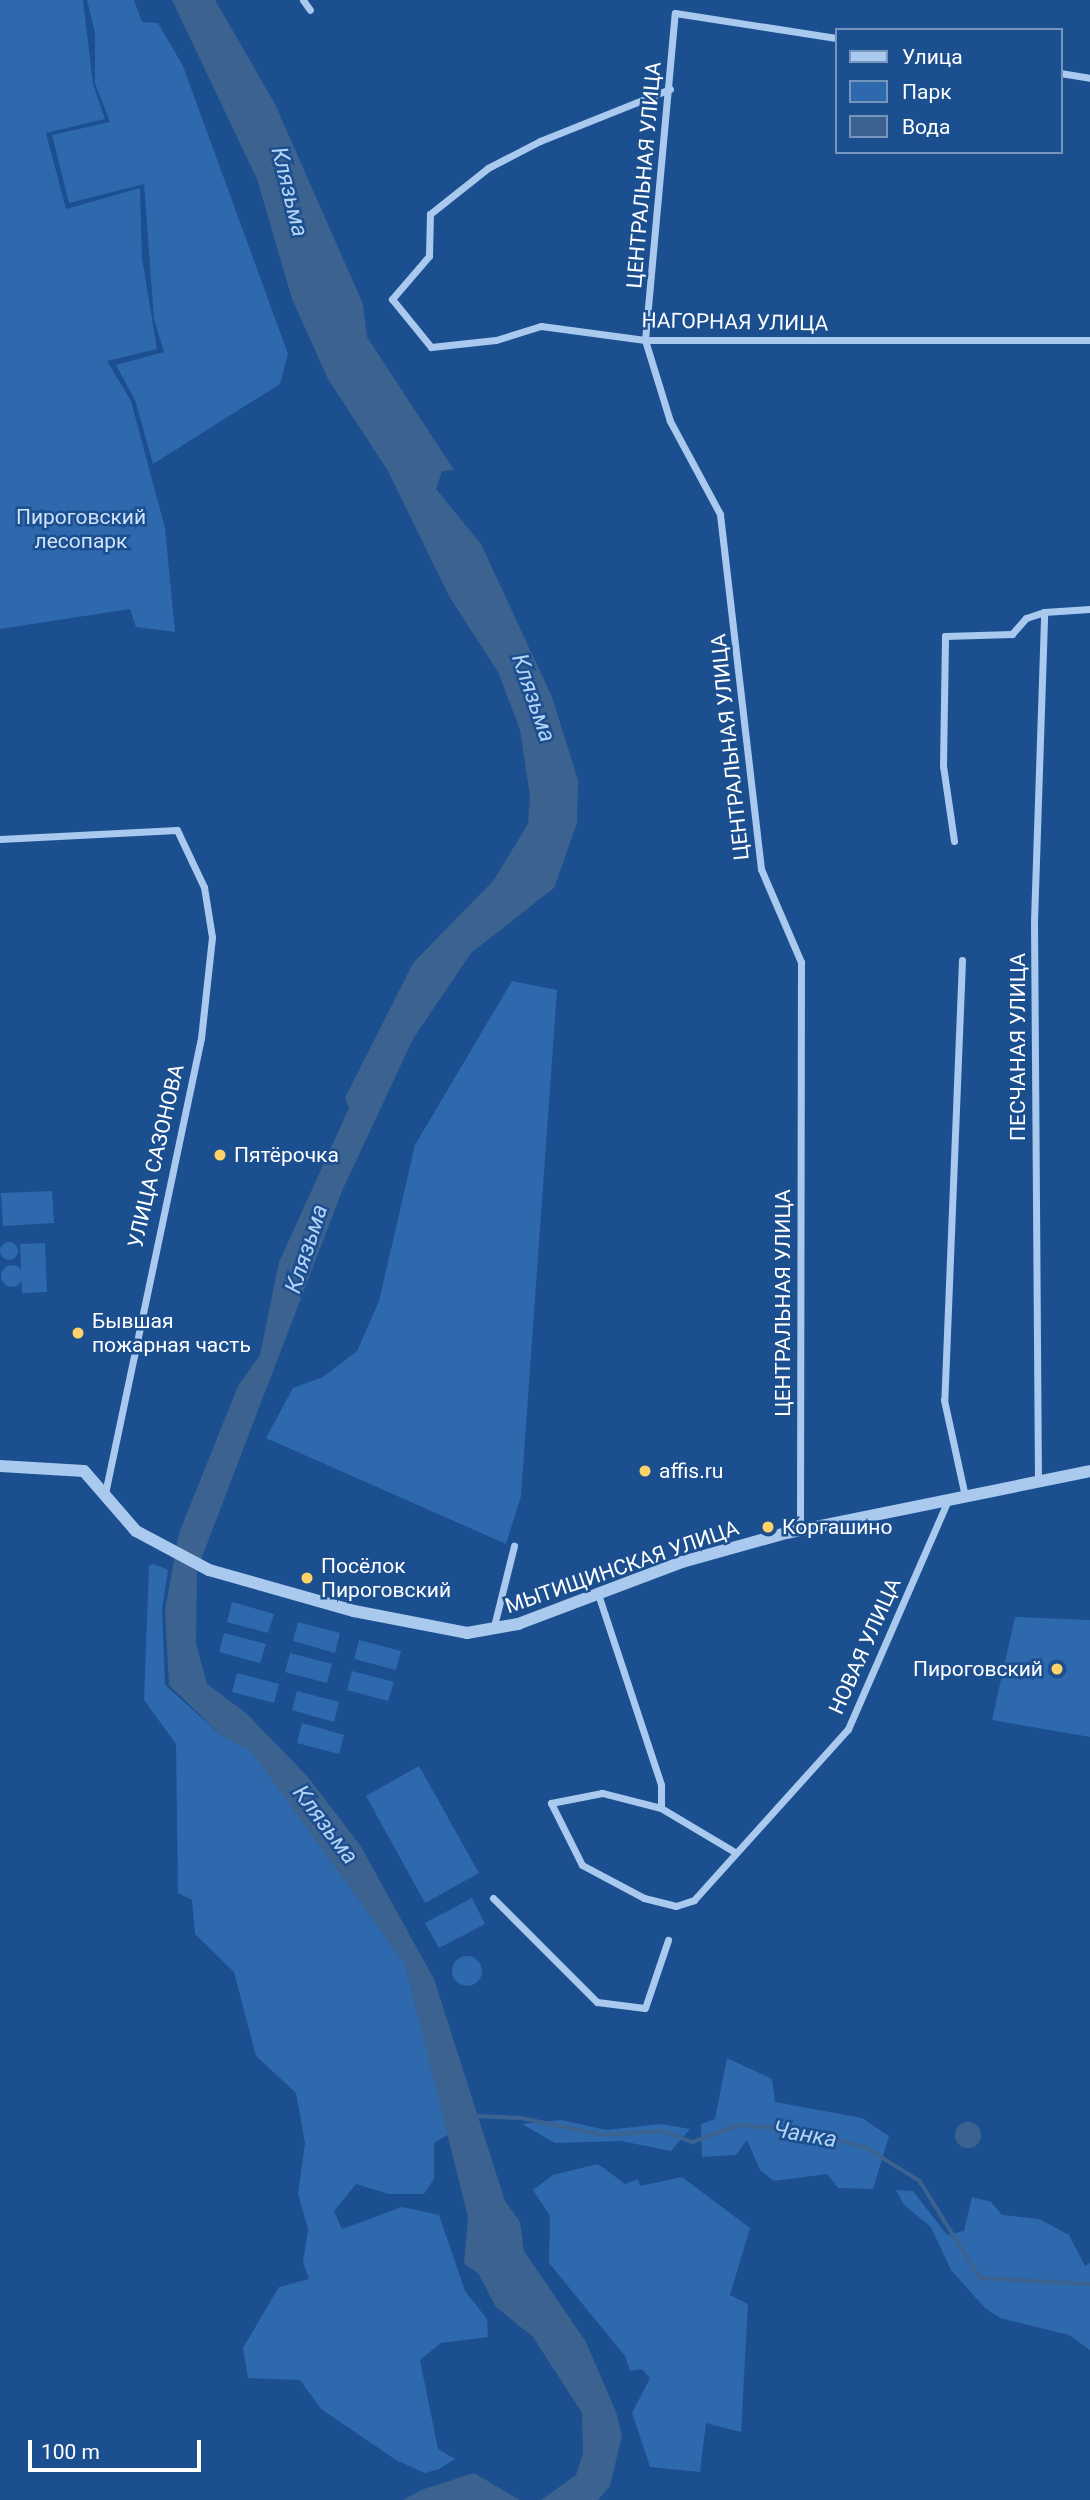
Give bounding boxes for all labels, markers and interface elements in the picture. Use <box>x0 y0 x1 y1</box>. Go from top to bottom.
legend <box>834 28 1062 154</box>
text: Улица <box>902 45 963 69</box>
street label: ЦЕНТРАЛЬНАЯ УЛИЦА <box>622 61 666 289</box>
text: Парк <box>902 80 952 104</box>
text: Вода <box>902 115 950 139</box>
water label: Клязьма <box>265 144 313 240</box>
street label: НАГОРНАЯ УЛИЦА <box>641 308 829 336</box>
park label: Пироговский лесопарк <box>16 504 146 554</box>
street label: ЦЕНТРАЛЬНАЯ УЛИЦА <box>706 633 754 861</box>
water label: Клязьма <box>505 650 561 746</box>
street label: ПЕСЧАНАЯ УЛИЦА <box>1005 953 1031 1141</box>
street label: УЛИЦА САЗОНОВА <box>123 1062 189 1250</box>
place label: Пятёрочка <box>234 1142 339 1168</box>
marker: Пятёрочка <box>212 1147 228 1163</box>
street label: ЦЕНТРАЛЬНАЯ УЛИЦА <box>770 1189 796 1417</box>
water label: Клязьма <box>280 1201 334 1297</box>
place label: Бывшая пожарная часть <box>92 1308 251 1358</box>
marker: Бывшая пожарная часть <box>70 1325 86 1341</box>
place label: affis.ru <box>659 1458 723 1484</box>
marker: affis.ru <box>637 1463 653 1479</box>
place label: Коргашино <box>782 1514 892 1540</box>
street label: МЫТИЩИНСКАЯ УЛИЦА <box>502 1515 742 1619</box>
marker: Коргашино <box>760 1519 776 1535</box>
place label: Посёлок Пироговский <box>321 1553 451 1603</box>
marker: Посёлок Пироговский <box>299 1570 315 1586</box>
street label: НОВАЯ УЛИЦА <box>824 1574 906 1718</box>
place label: Пироговский <box>913 1656 1043 1682</box>
marker: Пироговский <box>1049 1661 1065 1677</box>
water label: Клязьма <box>286 1780 364 1870</box>
water label: Чанка <box>771 2116 839 2154</box>
scale bar <box>32 2426 205 2470</box>
text: 100 m <box>41 2440 100 2464</box>

